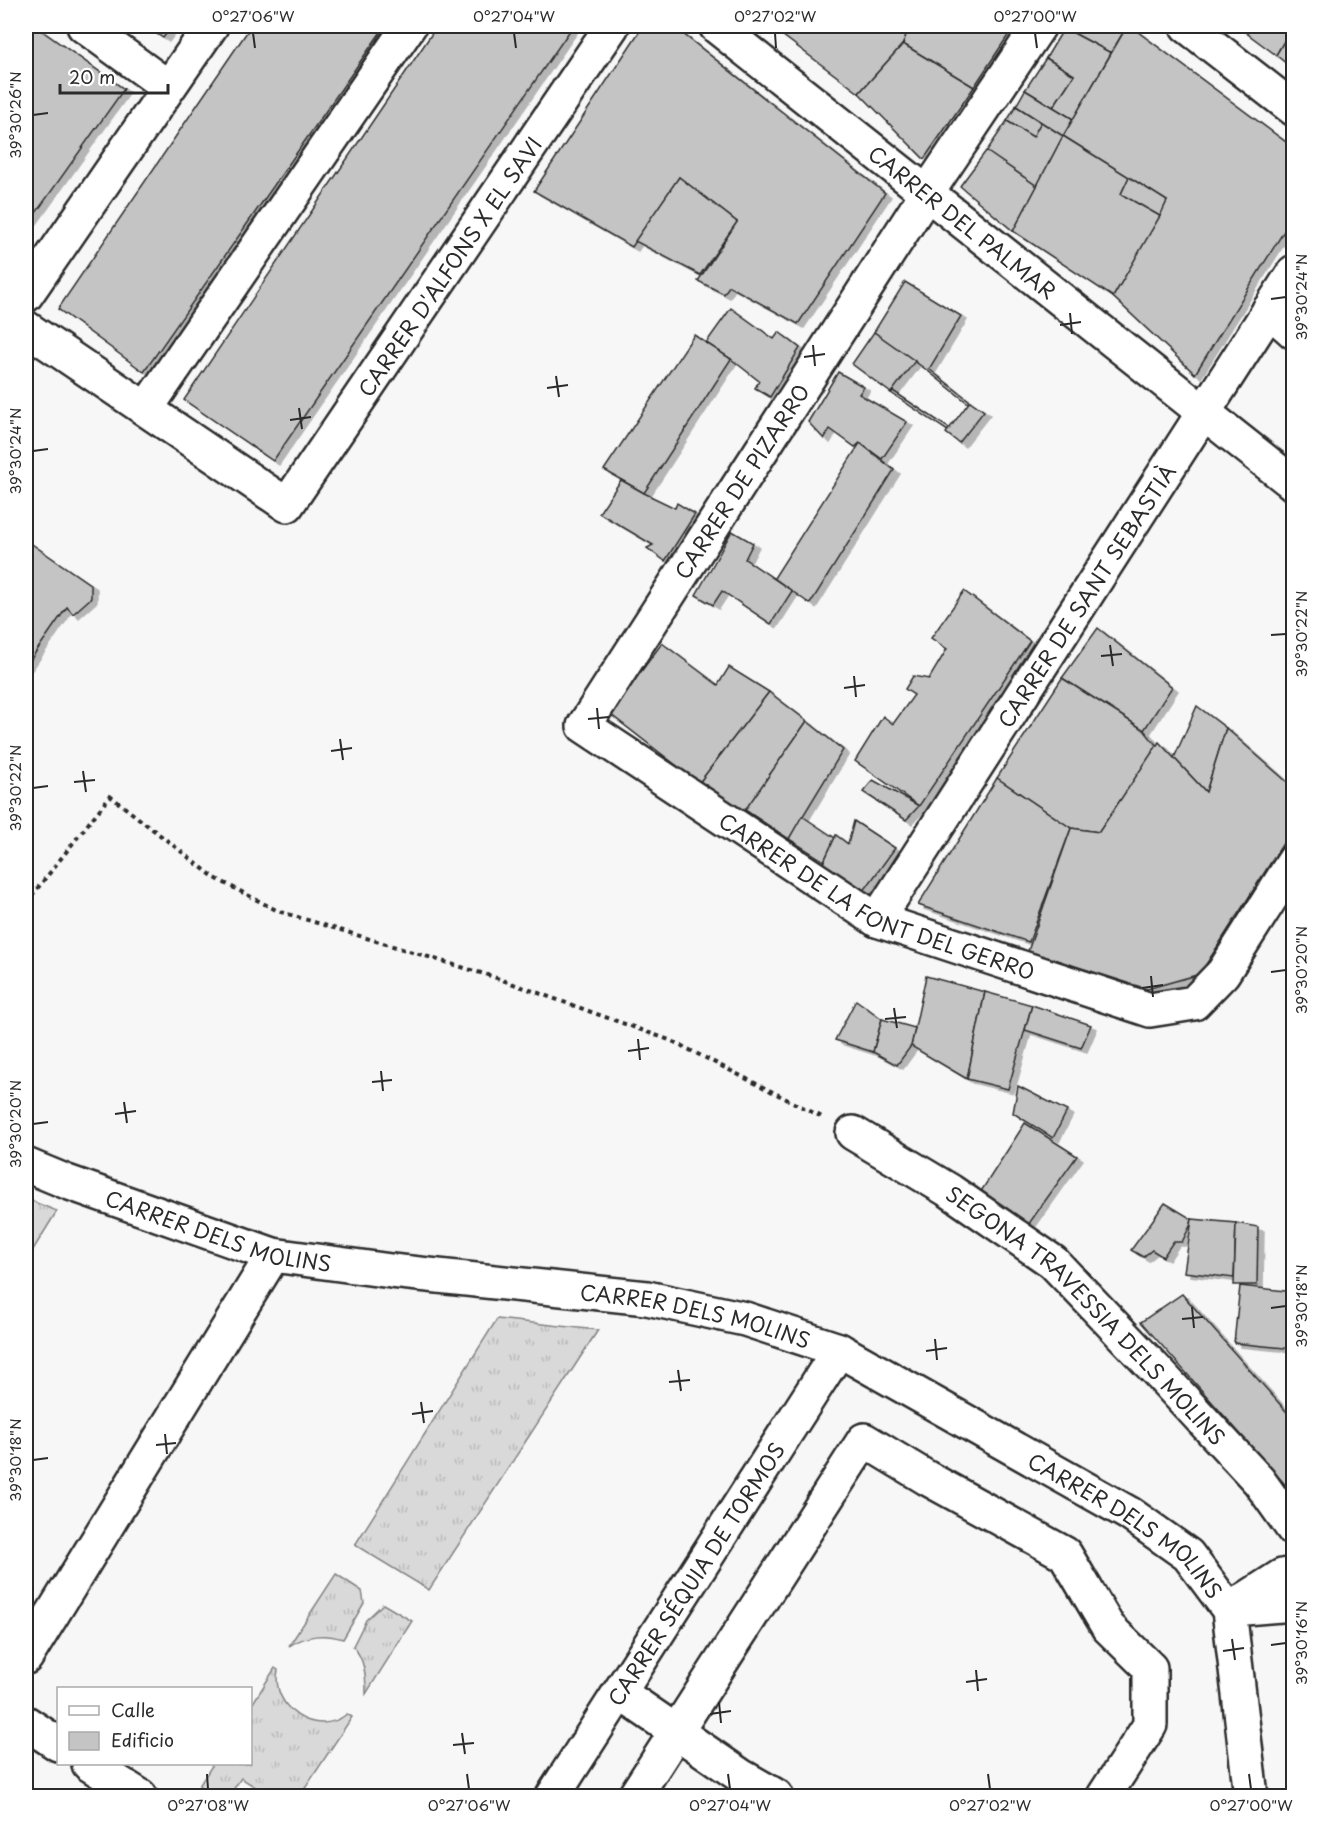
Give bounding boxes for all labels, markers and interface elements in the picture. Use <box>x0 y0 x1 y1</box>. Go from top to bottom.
text: 0°27'06"W <box>212 4 295 27</box>
text: 0°27'04"W <box>473 4 556 27</box>
text: 0°27'02"W <box>734 4 817 27</box>
text: 0°27'00"W <box>993 4 1077 27</box>
scale bar <box>60 57 168 95</box>
text: 20 m <box>69 63 115 90</box>
text: 39°30'26"N <box>3 71 26 159</box>
street label: CARRER D'ALFONS X EL SAVI <box>349 130 549 403</box>
street label: CARRER DEL PALMAR <box>862 137 1064 306</box>
text: 39°30'24"N <box>1289 253 1312 341</box>
street label: CARRER DE PIZARRO <box>666 377 816 585</box>
text: 39°30'24"N <box>3 407 26 495</box>
street label: CARRER DE SANT SEBASTIÀ <box>989 457 1183 734</box>
text: 39°30'22"N <box>1289 590 1312 678</box>
text: 39°30'22"N <box>3 744 26 832</box>
street label: CARRER DE LA FONT DEL GERRO <box>713 804 1039 987</box>
text: 39°30'20"N <box>1289 926 1312 1014</box>
text: 39°30'20"N <box>3 1080 26 1168</box>
street label: SEGONA TRAVESSIA DELS MOLINS <box>940 1177 1233 1452</box>
street label: CARRER DELS MOLINS <box>101 1181 333 1279</box>
text: 39°30'18"N <box>1289 1264 1312 1348</box>
street label: CARRER DELS MOLINS <box>578 1275 815 1356</box>
text: 39°30'18"N <box>3 1418 26 1502</box>
street label: CARRER SÉQUIA DE TORMOS <box>599 1436 792 1712</box>
street label: CARRER DELS MOLINS <box>1022 1444 1231 1605</box>
text: 39°30'16"N <box>1289 1601 1312 1685</box>
legend <box>57 1687 252 1765</box>
text: Calle <box>111 1696 155 1723</box>
text: Edificio <box>111 1726 174 1753</box>
text: 0°27'08"W <box>167 1793 249 1816</box>
text: 0°27'06"W <box>428 1793 511 1816</box>
text: 0°27'04"W <box>689 1793 772 1816</box>
text: 0°27'02"W <box>949 1793 1032 1816</box>
text: 0°27'00"W <box>1209 1793 1293 1816</box>

